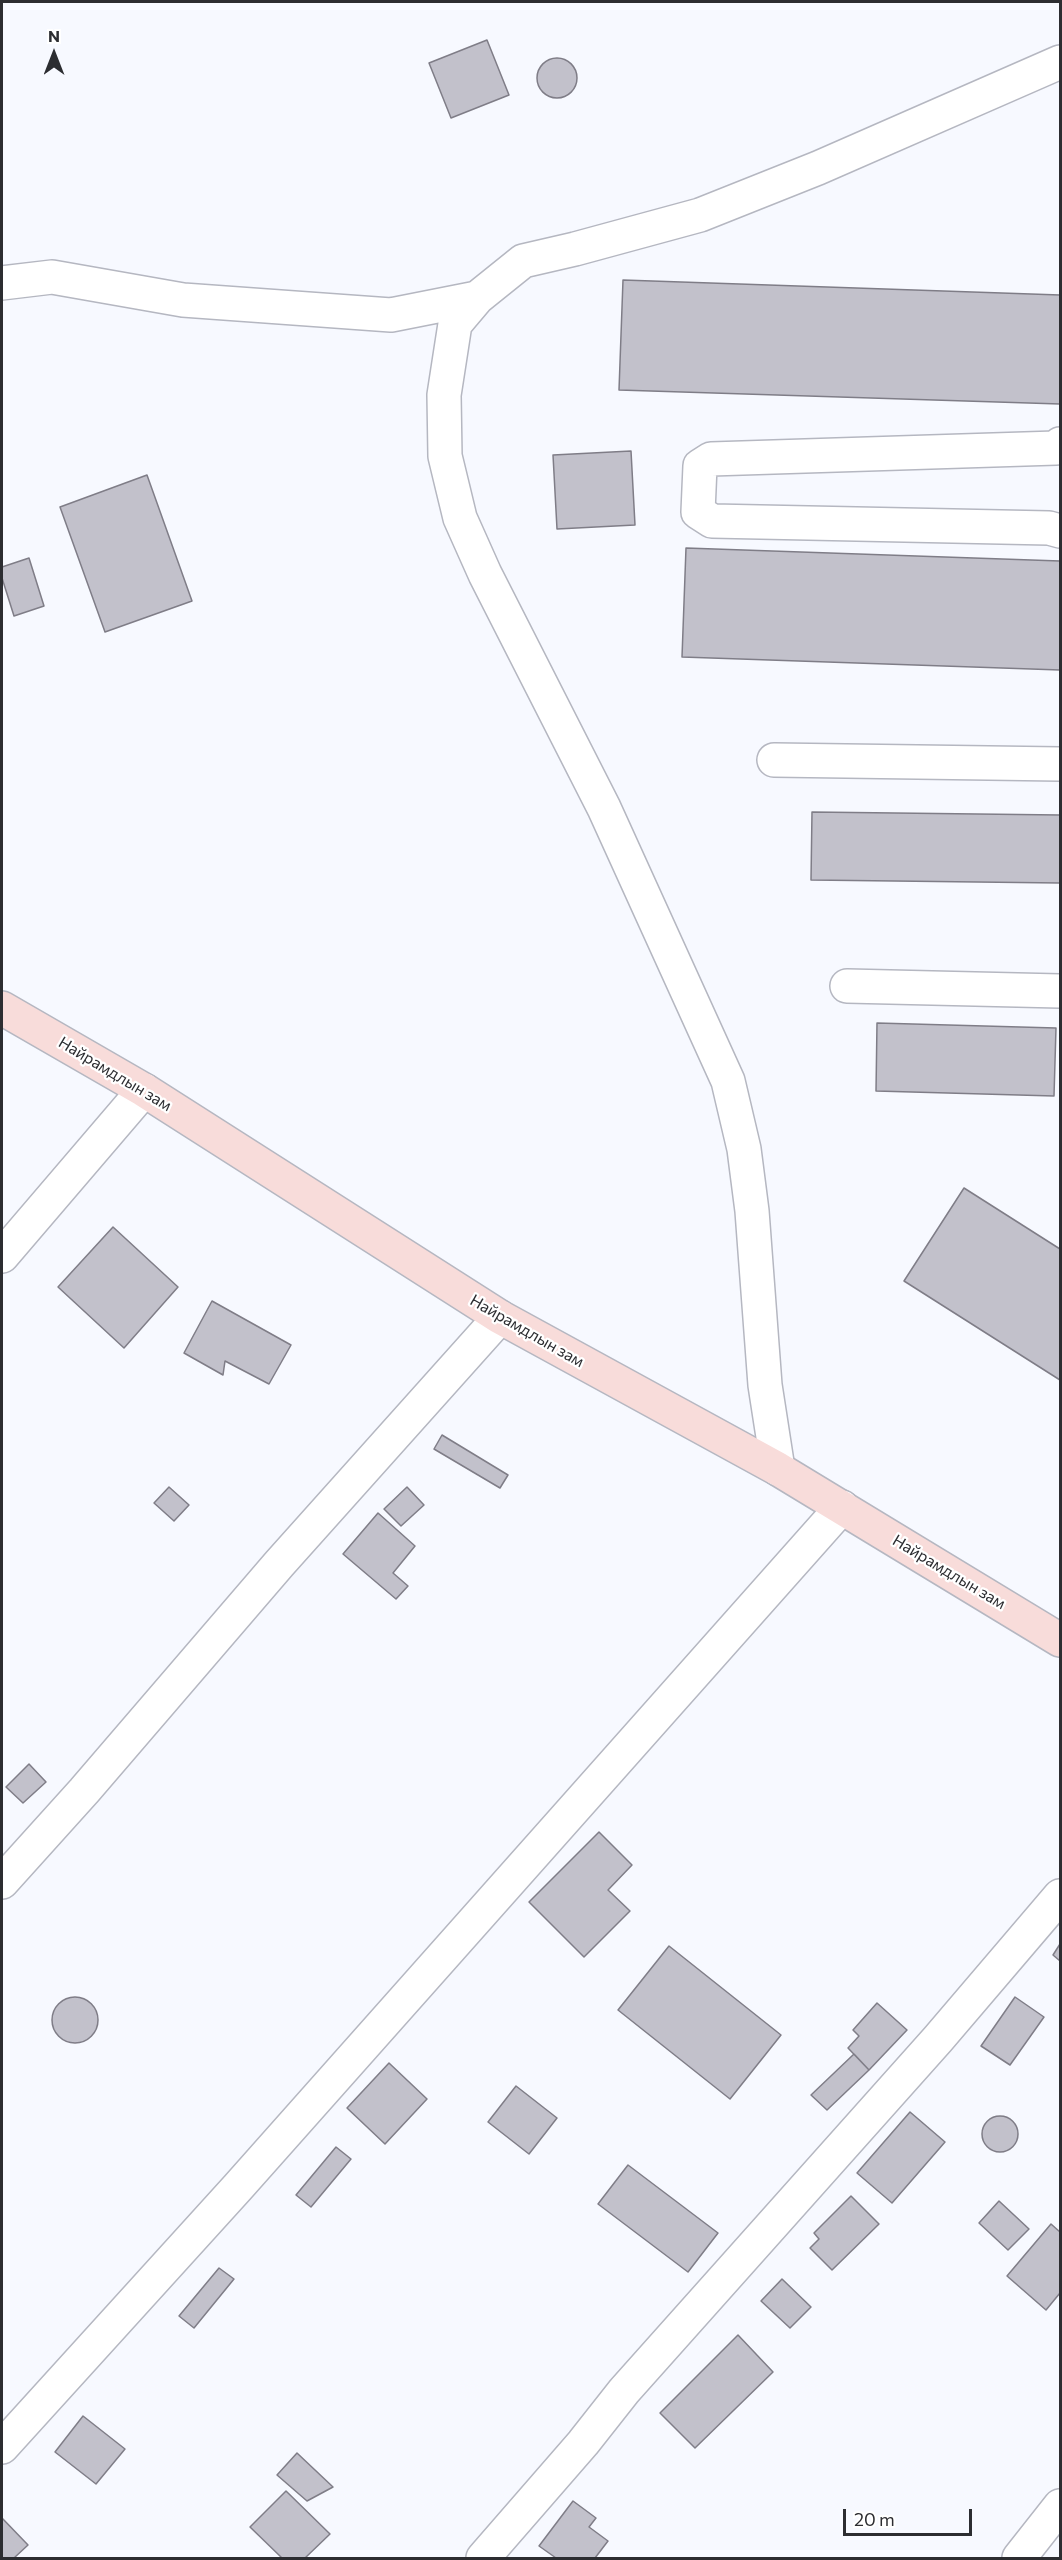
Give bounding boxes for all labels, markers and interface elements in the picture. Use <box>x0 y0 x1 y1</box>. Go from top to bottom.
north arrow <box>24 24 84 84</box>
text: N <box>48 26 60 45</box>
street label: Найрамдлын зам <box>55 1033 175 1115</box>
street label: Найрамдлын зам <box>467 1291 587 1371</box>
street label: Найрамдлын зам <box>889 1531 1009 1613</box>
scale bar <box>846 2497 975 2535</box>
text: 20 m <box>854 2508 895 2530</box>

